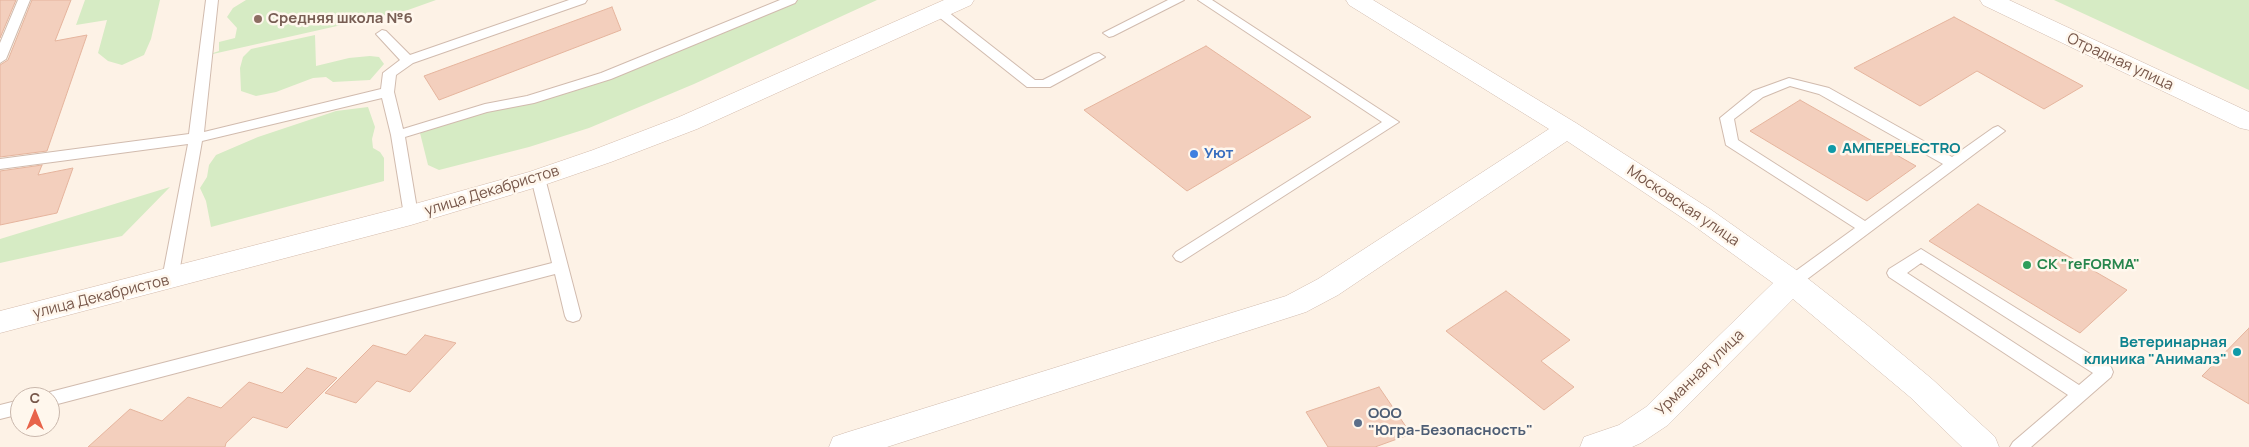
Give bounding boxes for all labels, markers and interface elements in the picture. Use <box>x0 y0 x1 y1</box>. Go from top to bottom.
place label: Средняя школа №6 <box>268 10 413 28</box>
marker: Средняя школа №6 <box>252 13 264 25</box>
street label: Отрадная улица <box>2064 29 2176 95</box>
place label: АМПЕРELECTRO <box>1842 140 1961 158</box>
marker: АМПЕРELECTRO <box>1826 143 1838 155</box>
place label: Уют <box>1204 145 1233 163</box>
marker: Уют <box>1188 148 1200 160</box>
street label: улица Декабристов <box>423 162 561 220</box>
street label: Московская улица <box>1623 162 1743 250</box>
place label: СК "reFORMA" <box>2037 256 2140 274</box>
marker: СК "reFORMA" <box>2021 259 2033 271</box>
street label: улица Декабристов <box>31 271 171 323</box>
street label: Урманная улица <box>1652 326 1748 420</box>
place label: Ветеринарная клиника "Анималз" <box>2084 334 2227 369</box>
marker: Ветеринарная клиника "Анималз" <box>2231 346 2243 358</box>
north arrow <box>10 387 60 437</box>
text: С <box>30 388 40 407</box>
place label: ООО "Югра-Безопасность" <box>1368 405 1533 440</box>
marker: ООО "Югра-Безопасность" <box>1352 417 1364 429</box>

